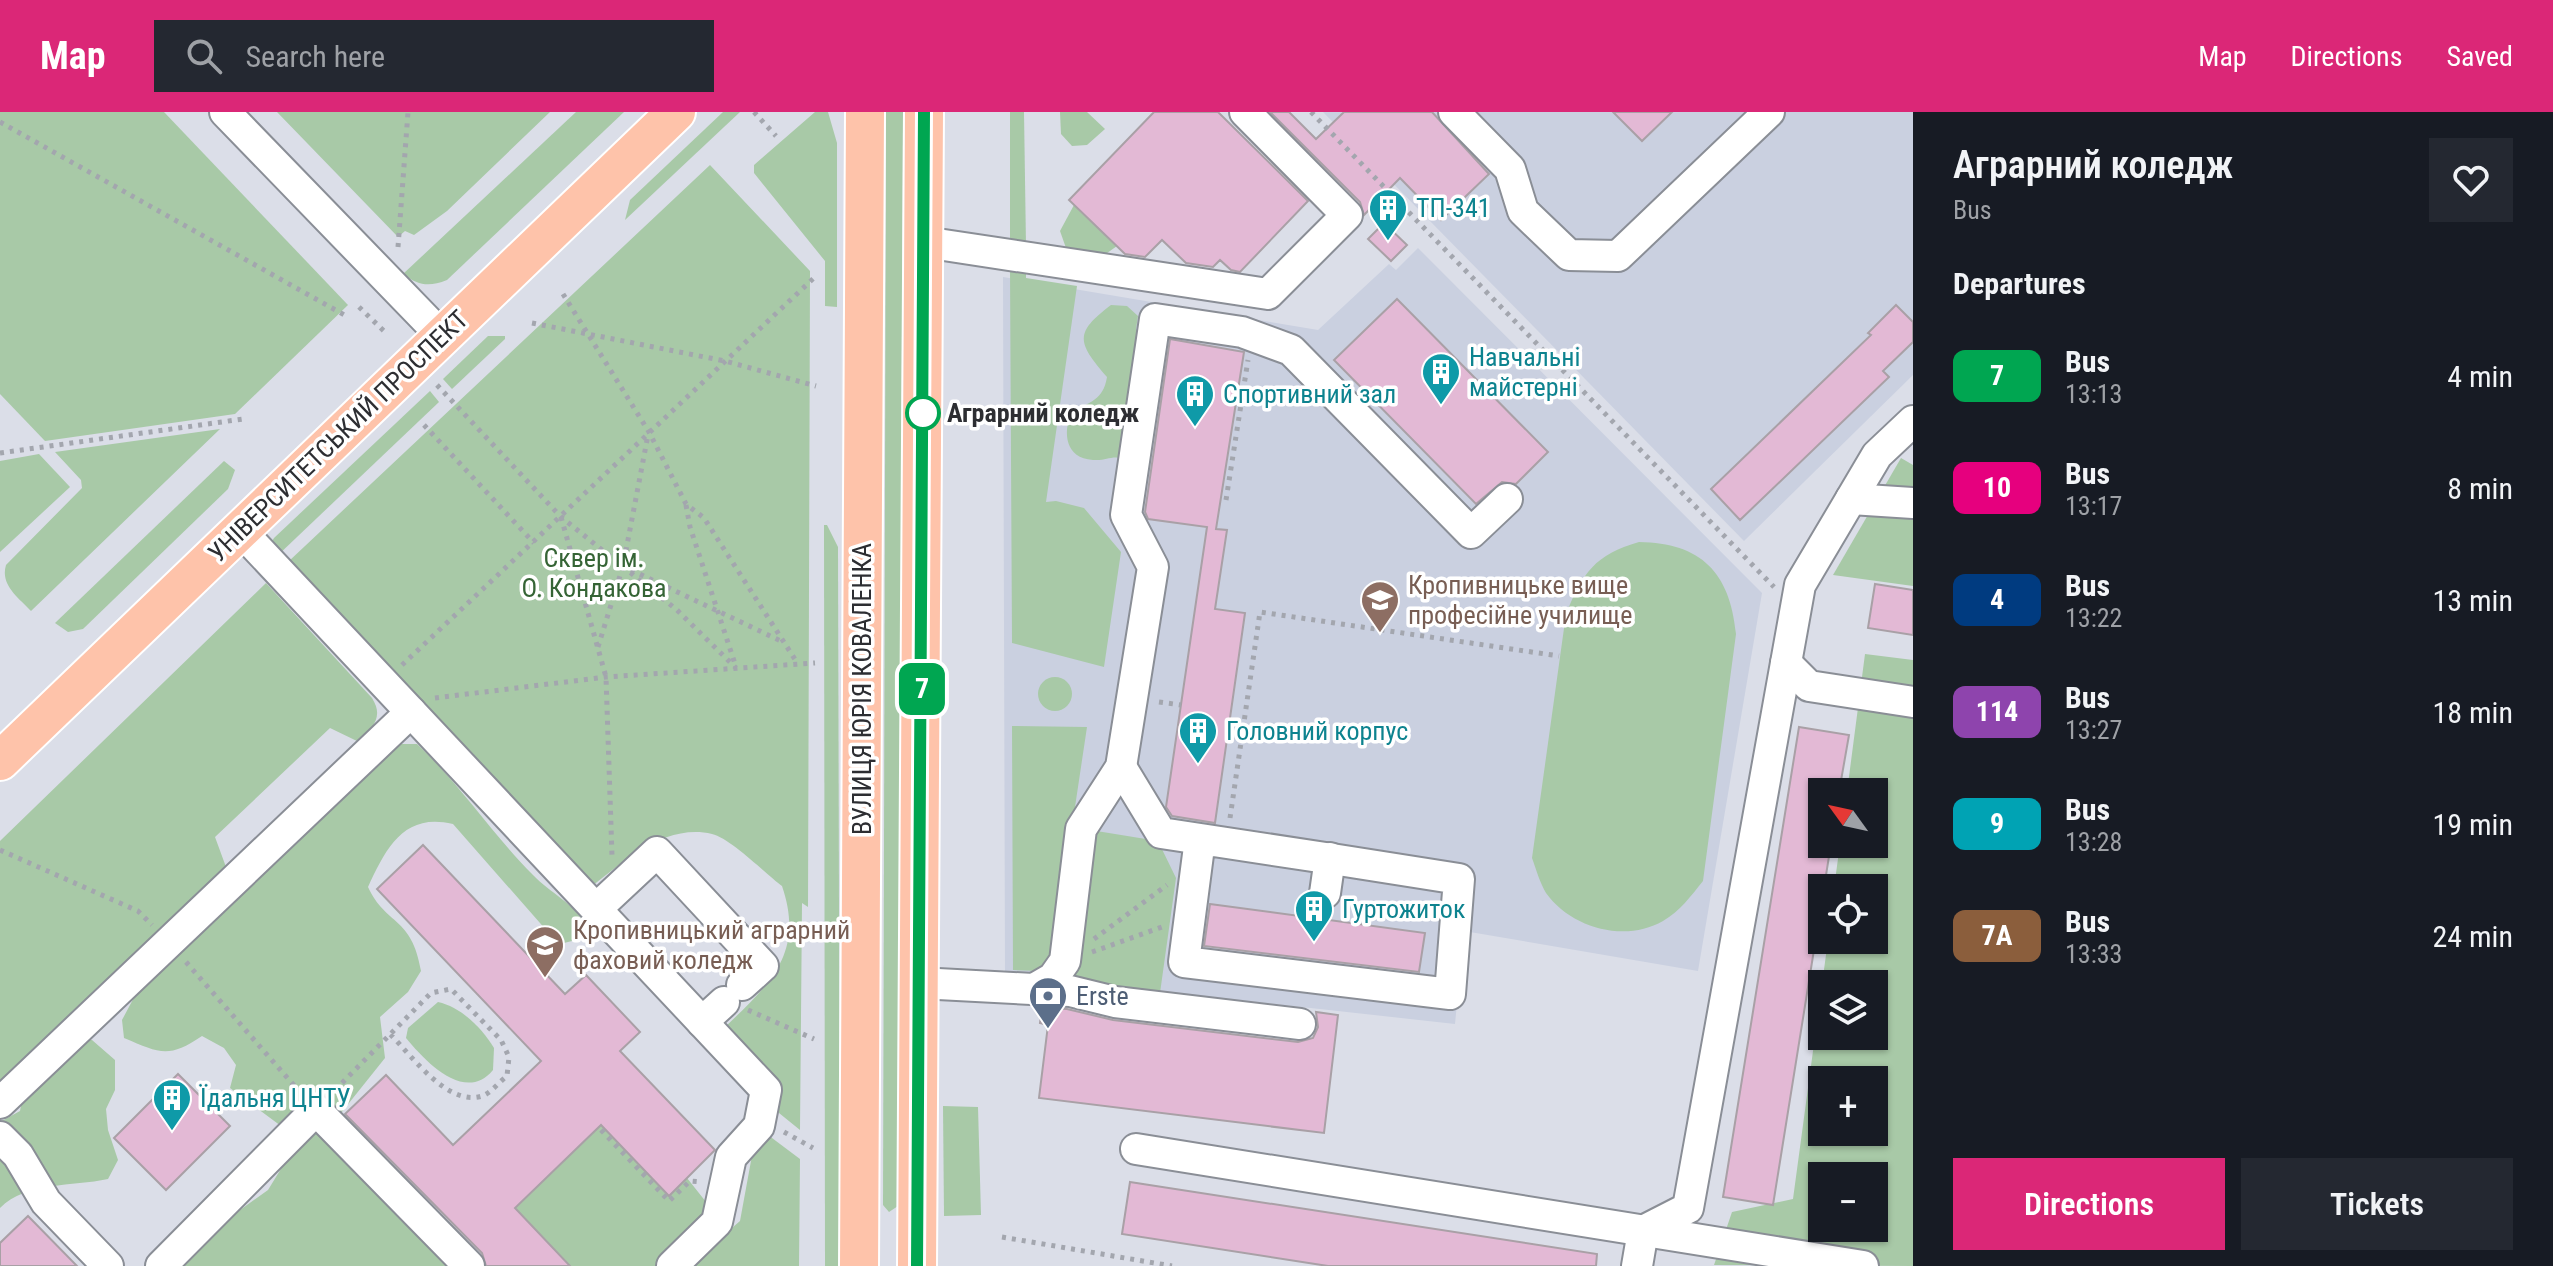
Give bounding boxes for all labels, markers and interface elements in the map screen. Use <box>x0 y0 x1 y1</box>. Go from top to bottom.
search box <box>154 20 714 92</box>
text: Map <box>40 34 106 78</box>
icon: search <box>182 34 226 78</box>
text: Search here <box>246 39 385 74</box>
text: Map <box>2198 40 2247 73</box>
text: Directions <box>2291 40 2402 73</box>
text: Saved <box>2446 40 2513 73</box>
button: heart <box>2429 138 2513 222</box>
text: Аграрний коледж <box>1953 143 2233 187</box>
building icon: ТП-341 <box>1367 187 1409 242</box>
place label: ТП-341 <box>1416 193 1491 223</box>
text: Bus <box>1953 195 1992 225</box>
text: Departures <box>1953 266 2086 301</box>
street label: УНІВЕРСИТЕТСЬКИЙ ПРОСПЕКТ <box>202 304 474 568</box>
place label: Навчальні майстерні <box>1469 342 1581 402</box>
text: Bus <box>2065 344 2110 379</box>
building icon: Навчальні майстерні <box>1420 351 1462 406</box>
text: 7 <box>1990 359 2004 392</box>
text: 4 min <box>2447 359 2513 394</box>
building icon: Спортивний зал <box>1174 373 1216 428</box>
place label: Спортивний зал <box>1223 379 1396 409</box>
text: 13:13 <box>2065 379 2122 409</box>
marker: Аграрний коледж <box>906 396 940 430</box>
place label: Аграрний коледж <box>947 398 1140 428</box>
text: Bus <box>2065 456 2110 491</box>
text: 10 <box>1983 471 2011 504</box>
text: 8 min <box>2447 471 2513 506</box>
text: 13:17 <box>2065 491 2122 521</box>
park label: Сквер ім. О. Кондакова <box>522 543 666 603</box>
street label: ВУЛИЦЯ ЮРІЯ КОВАЛЕНКА <box>847 543 877 835</box>
text: Bus <box>2065 568 2110 603</box>
place label: Кропивницьке вище професійне училище <box>1408 570 1632 630</box>
school or university icon: Кропивницьке вище професійне училище <box>1359 579 1401 634</box>
text: 4 <box>1990 583 2004 616</box>
text: 13 min <box>2432 583 2513 618</box>
text: 13:22 <box>2065 603 2122 633</box>
line badge: 7 <box>896 663 948 715</box>
text: 7 <box>915 672 929 705</box>
text: Bus <box>2065 680 2110 715</box>
text: 114 <box>1976 695 2018 728</box>
text: 18 min <box>2432 695 2513 730</box>
building icon: Головний корпус <box>1177 710 1219 765</box>
text: 13:27 <box>2065 715 2122 745</box>
place label: Головний корпус <box>1226 716 1408 746</box>
north arrow <box>1808 778 1888 858</box>
map controls <box>1808 778 1888 1242</box>
text: Bus <box>2065 792 2110 827</box>
text: 9 <box>1990 807 2004 840</box>
text: 19 min <box>2432 807 2513 842</box>
text: 13:28 <box>2065 827 2122 857</box>
button: locate <box>1808 874 1888 954</box>
building icon: Гуртожиток <box>1293 888 1335 943</box>
place label: Гуртожиток <box>1342 894 1466 924</box>
text: Bus <box>2065 904 2110 939</box>
place label: Кропивницький аграрний фаховий коледж <box>573 915 850 975</box>
text: 7А <box>1982 919 2012 952</box>
text: 24 min <box>2432 919 2513 954</box>
school or university icon: Кропивницький аграрний фаховий коледж <box>524 924 566 979</box>
text: 13:33 <box>2065 939 2122 969</box>
button: layers <box>1808 970 1888 1050</box>
bank icon: Erste <box>1027 975 1069 1030</box>
place label: Erste <box>1076 981 1129 1011</box>
button: + <box>1808 1066 1888 1146</box>
building icon: Їдальня ЦНТУ <box>151 1077 193 1132</box>
place label: Їдальня ЦНТУ <box>199 1083 351 1113</box>
button: Directions <box>1953 1158 2225 1250</box>
button: Tickets <box>2241 1158 2513 1250</box>
button: − <box>1808 1162 1888 1242</box>

